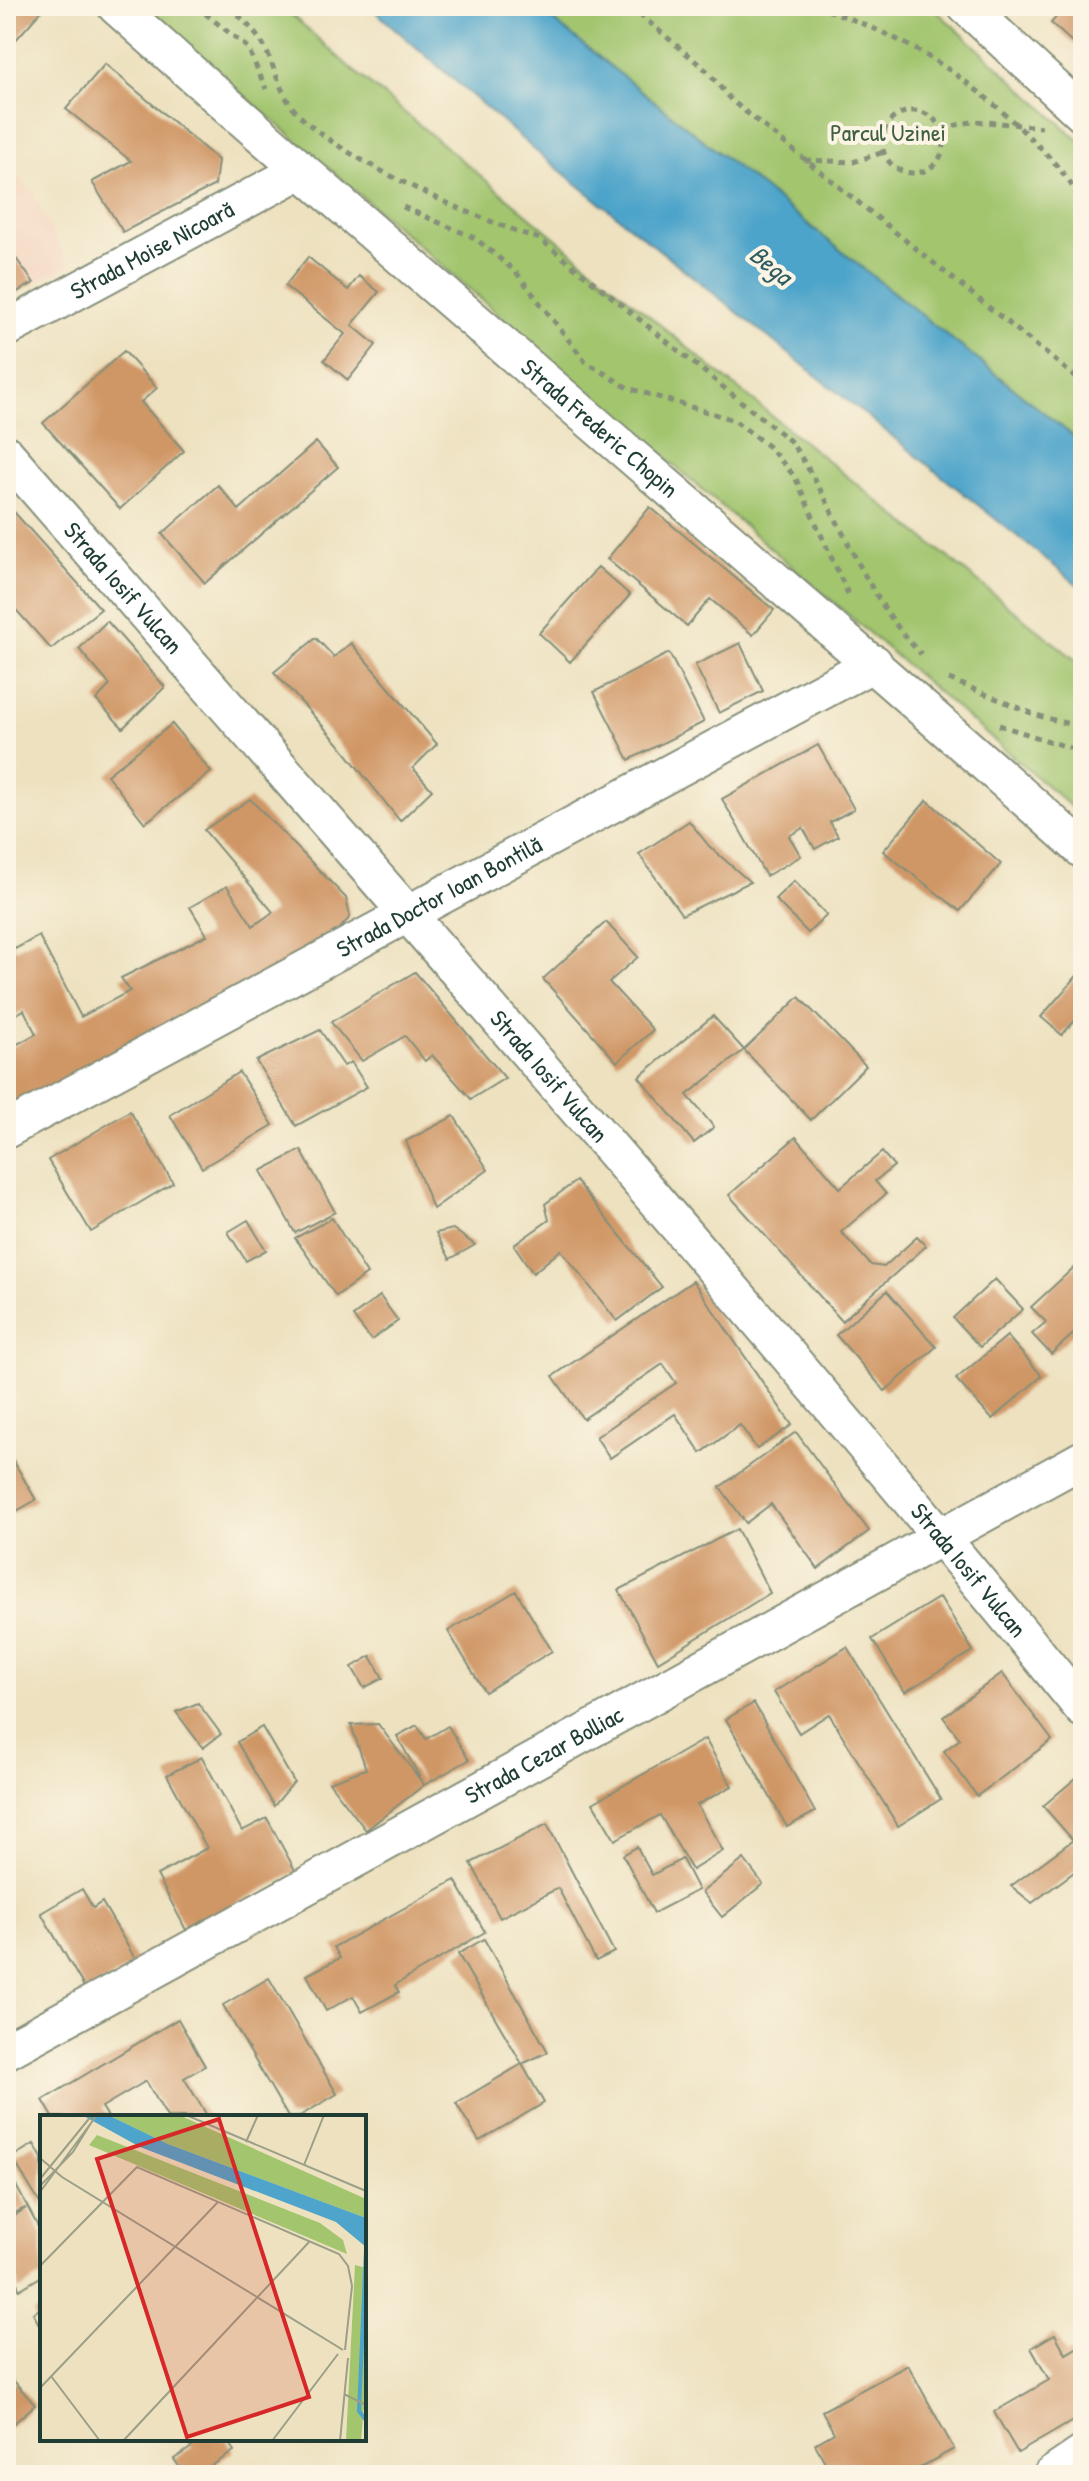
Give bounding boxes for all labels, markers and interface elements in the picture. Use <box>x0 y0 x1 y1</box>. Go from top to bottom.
park label: Parcul Uzinei <box>830 116 946 148</box>
street label: Strada Moise Nicoară <box>64 193 239 307</box>
water label: Bega <box>742 237 802 295</box>
street label: Strada Frederic Chopin <box>515 351 686 504</box>
street label: Strada Iosif Vulcan <box>57 515 190 660</box>
street label: Strada Doctor Ioan Bontilă <box>330 828 547 964</box>
street label: Strada Iosif Vulcan <box>483 1003 616 1149</box>
street label: Strada Iosif Vulcan <box>904 1496 1034 1644</box>
street label: Strada Cezar Bolliac <box>459 1698 629 1811</box>
inset map <box>40 2115 366 2441</box>

